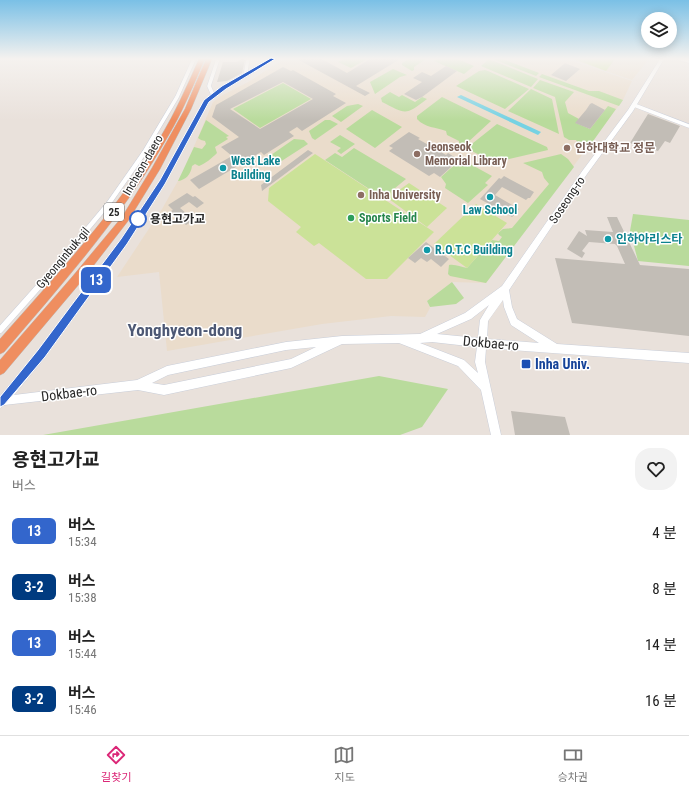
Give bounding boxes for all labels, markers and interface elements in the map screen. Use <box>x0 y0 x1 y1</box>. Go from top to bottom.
map controls <box>641 12 677 48</box>
button: layers <box>641 12 677 48</box>
street label: Incheon-daero <box>120 132 166 198</box>
place label: Jeonseok Memorial Library <box>425 140 507 168</box>
place label: 인하대학교 정문 <box>575 141 655 155</box>
marker: 인하대학교 정문 <box>562 143 572 153</box>
marker: Jeonseok Memorial Library <box>412 149 422 159</box>
place label: West Lake Building <box>231 154 280 182</box>
marker: West Lake Building <box>218 163 228 173</box>
street label: Soseong-ro <box>546 174 588 226</box>
place label: Inha University <box>369 188 441 202</box>
marker: Inha University <box>356 190 366 200</box>
marker: Law School <box>485 192 495 202</box>
road number: 25 <box>104 203 124 221</box>
place label: Law School <box>463 203 517 217</box>
marker: 용현고가교 <box>129 210 147 228</box>
place label: Sports Field <box>359 211 417 225</box>
place label: 용현고가교 <box>150 212 205 226</box>
marker: Sports Field <box>346 213 356 223</box>
street label: Gyeonginbuk-gil <box>33 225 93 291</box>
place label: 인하아리스타 <box>616 232 682 246</box>
marker: 인하아리스타 <box>603 234 613 244</box>
place label: R.O.T.C Building <box>435 243 513 257</box>
marker: R.O.T.C Building <box>422 245 432 255</box>
line badge: 13 <box>78 267 114 293</box>
text: 13 <box>89 272 103 288</box>
district label: Yonghyeon-dong <box>128 320 242 340</box>
street label: Dokbae-ro <box>462 333 520 353</box>
place label: Inha Univ. <box>535 356 590 372</box>
marker: Inha Univ. <box>520 358 532 370</box>
street label: Dokbae-ro <box>40 382 98 404</box>
text: 용현고가교 <box>12 448 99 471</box>
button: heart <box>635 448 677 490</box>
text: 버스 <box>12 478 36 493</box>
text: 버스 <box>68 516 96 534</box>
text: 13 <box>27 523 41 539</box>
text: 4 분 <box>652 524 677 542</box>
text: 15:34 <box>68 534 97 549</box>
text: 버스 <box>68 572 96 590</box>
text: 3-2 <box>24 579 44 595</box>
text: 8 분 <box>652 580 677 598</box>
text: 15:38 <box>68 590 97 605</box>
text: 버스 <box>68 628 96 646</box>
text: 13 <box>27 635 41 651</box>
text: 14 분 <box>645 636 677 654</box>
text: 15:44 <box>68 646 97 661</box>
text: 버스 <box>68 684 96 702</box>
text: 3-2 <box>24 691 44 707</box>
text: 16 분 <box>645 692 677 710</box>
text: 15:46 <box>68 702 97 717</box>
tab: 길찾기 <box>101 744 131 784</box>
tab: 지도 <box>333 744 355 784</box>
tab: 승차권 <box>558 744 588 784</box>

